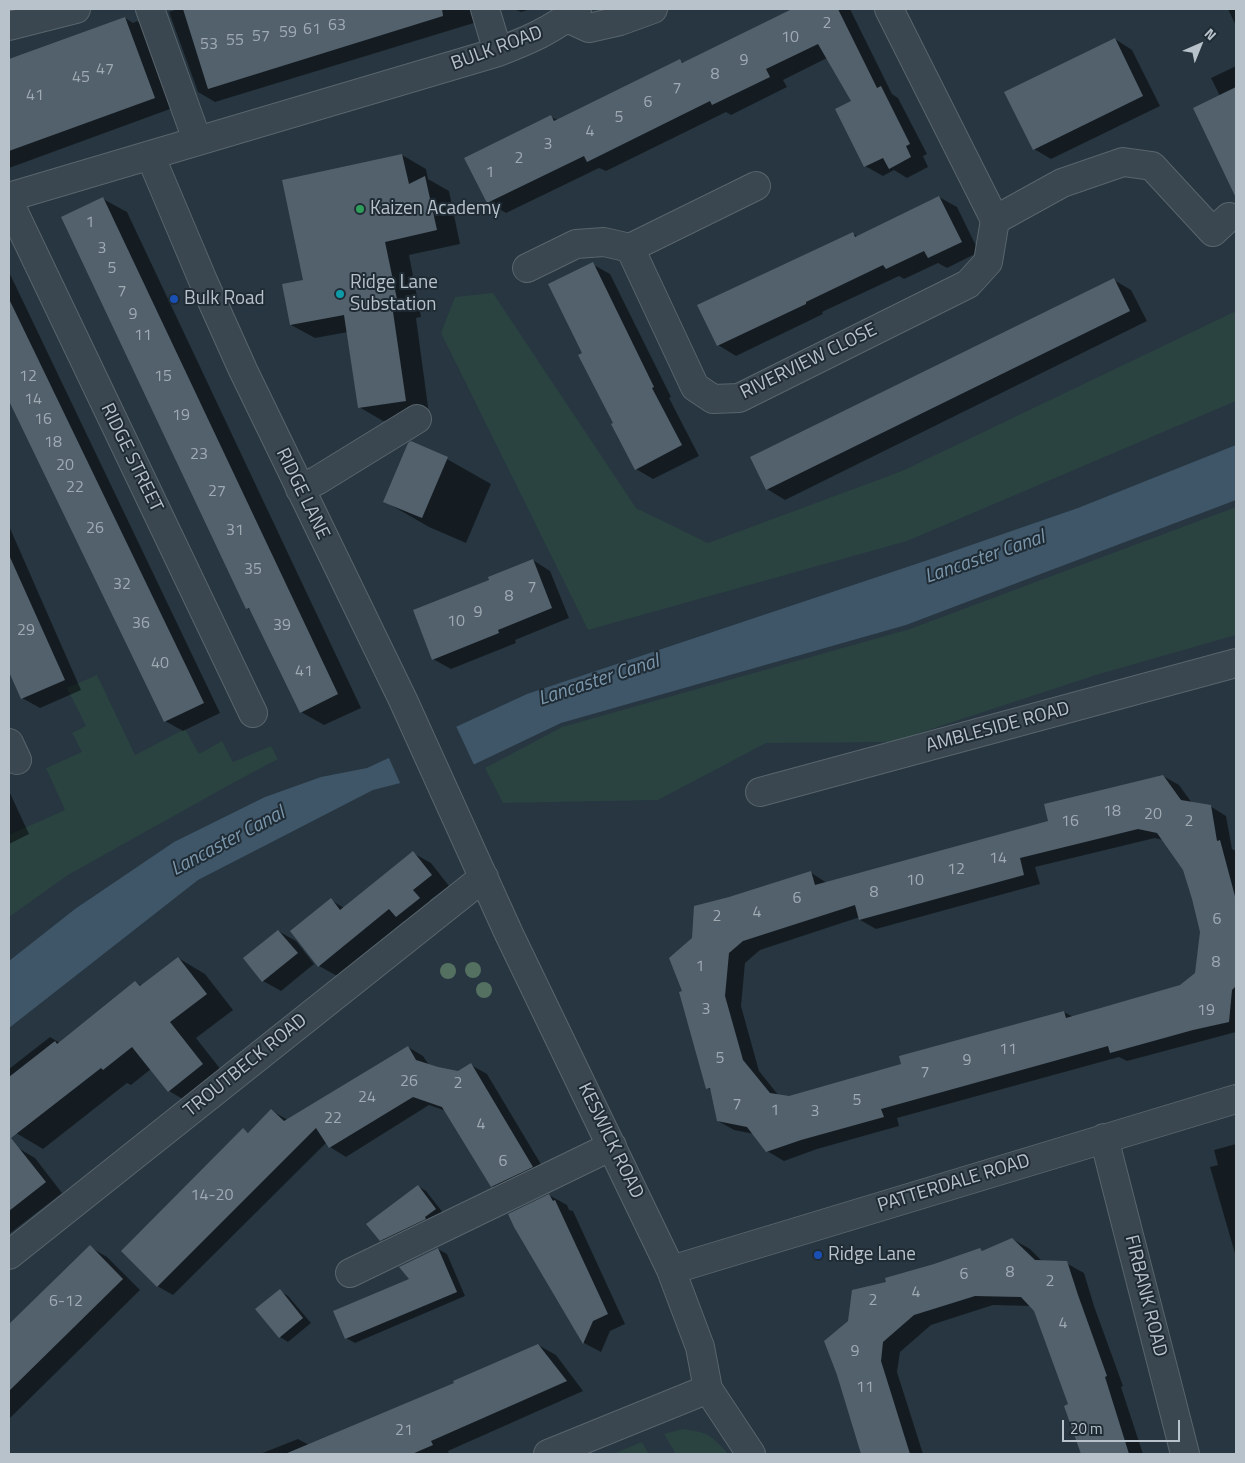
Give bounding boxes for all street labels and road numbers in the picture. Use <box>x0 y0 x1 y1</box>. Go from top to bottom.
street label: BULK ROAD <box>448 22 546 76</box>
street label: RIVERVIEW CLOSE <box>737 319 881 405</box>
street label: RIDGE STREET <box>95 400 167 516</box>
street label: RIDGE LANE <box>270 445 334 543</box>
street label: AMBLESIDE ROAD <box>924 698 1072 758</box>
street label: TROUTBECK ROAD <box>180 1009 312 1123</box>
street label: KESWICK ROAD <box>572 1079 648 1203</box>
street label: PATTERDALE ROAD <box>875 1150 1033 1218</box>
street label: FIRBANK ROAD <box>1119 1233 1171 1359</box>

